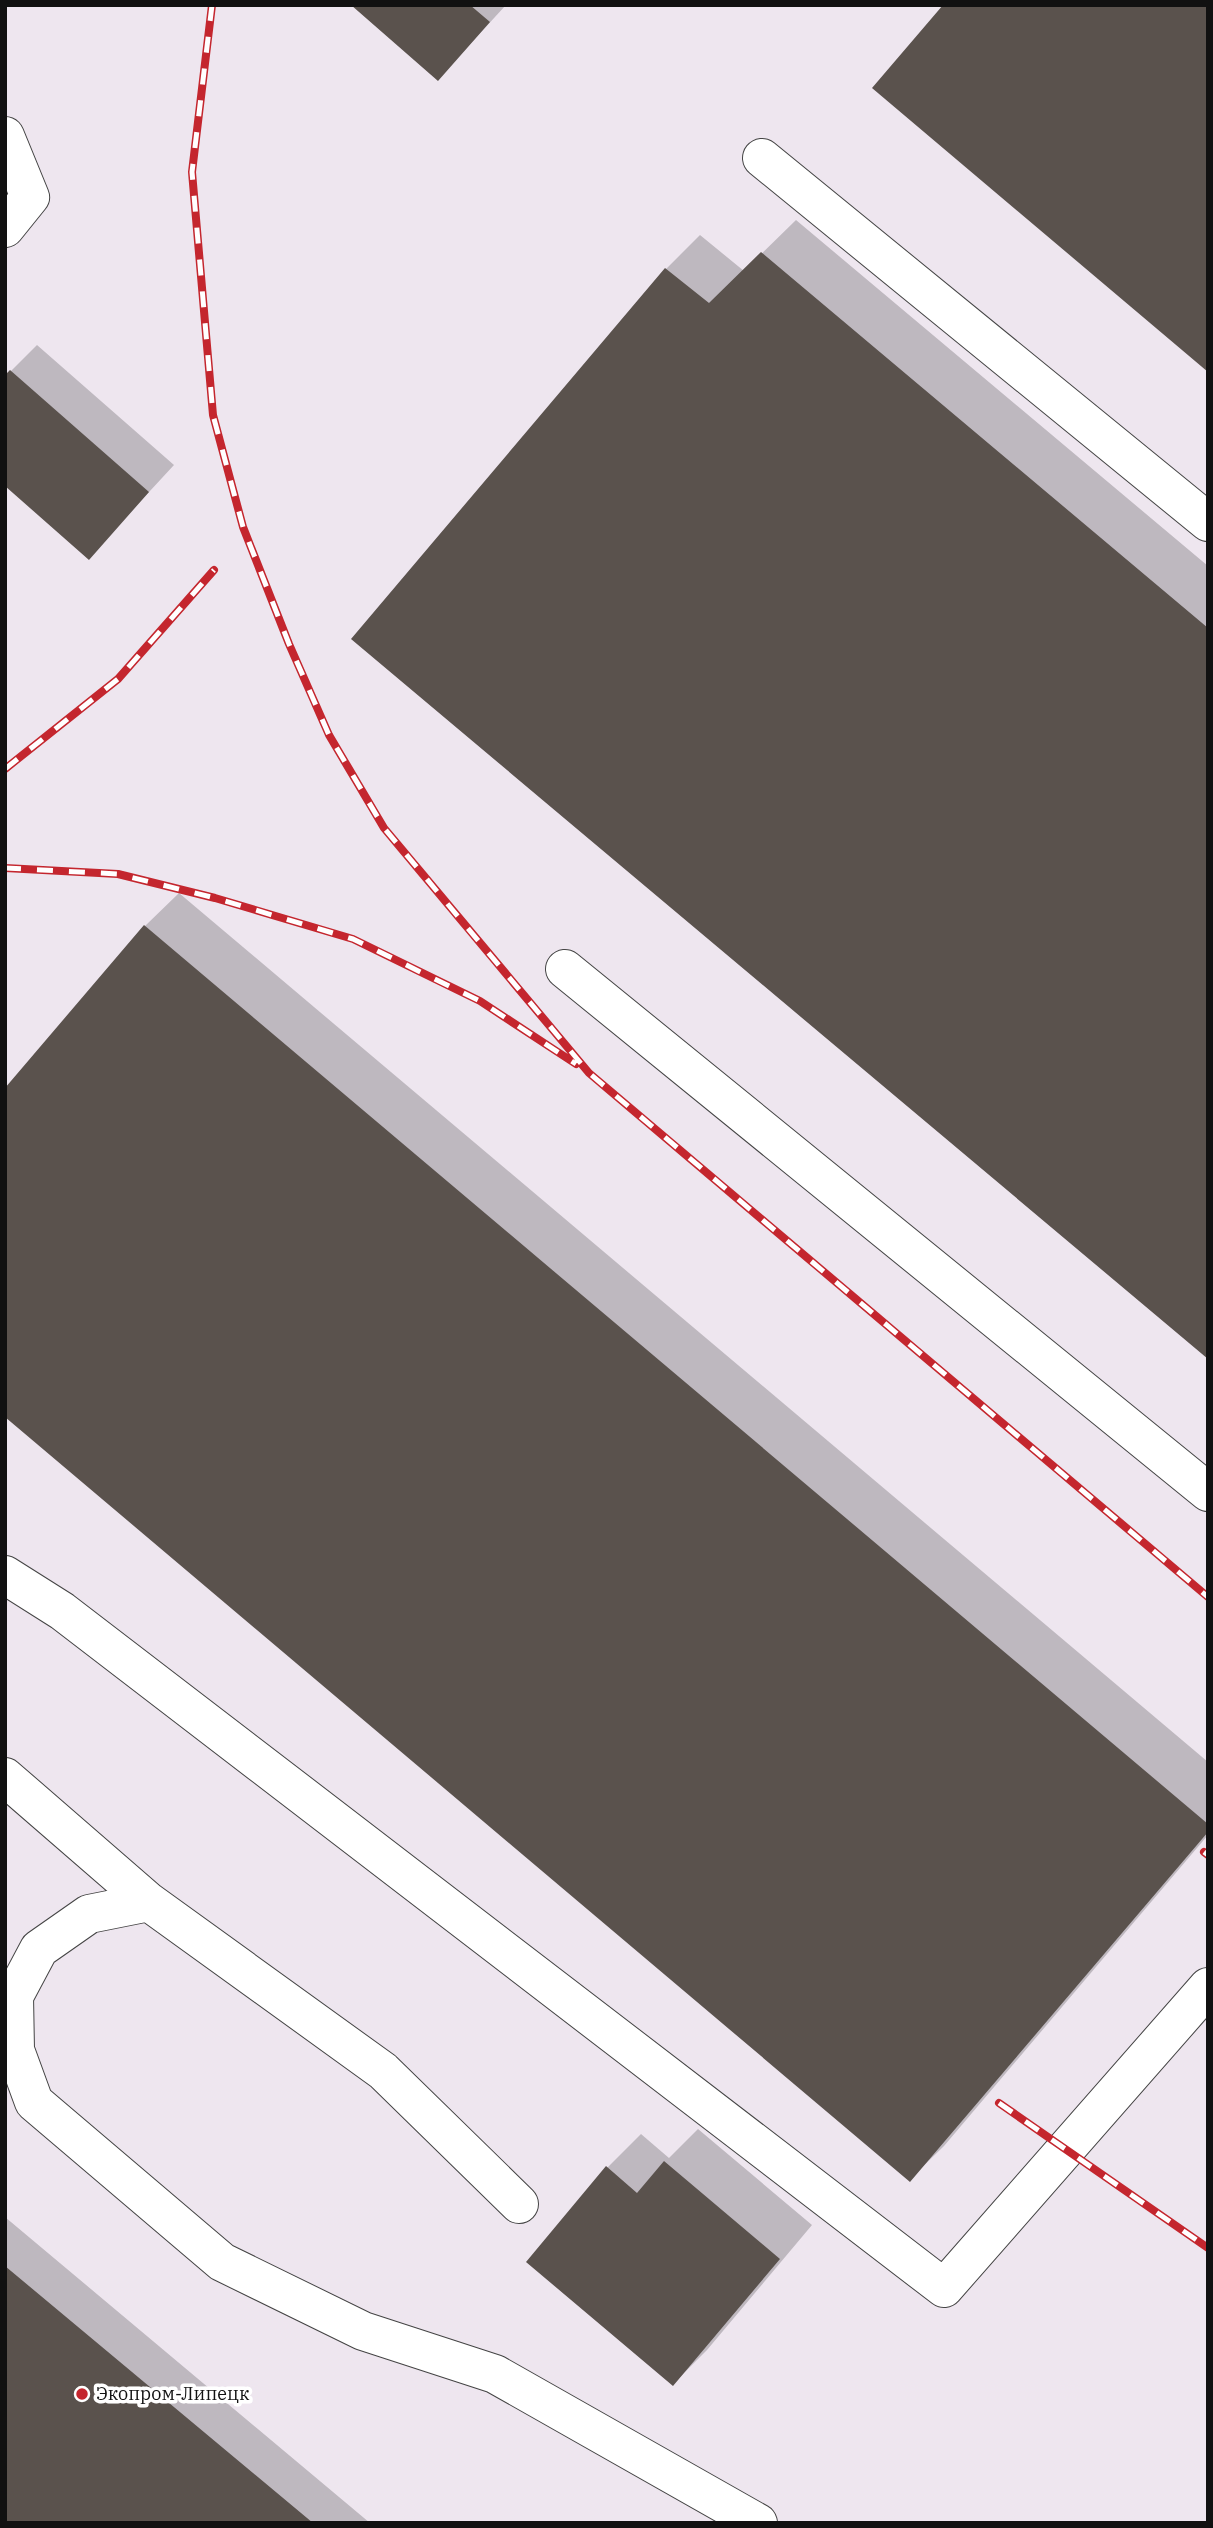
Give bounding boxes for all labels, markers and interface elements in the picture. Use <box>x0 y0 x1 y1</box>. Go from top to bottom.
place label: Экопром-Липецк <box>96 2382 250 2405</box>
marker: Экопром-Липецк <box>74 2386 90 2402</box>

